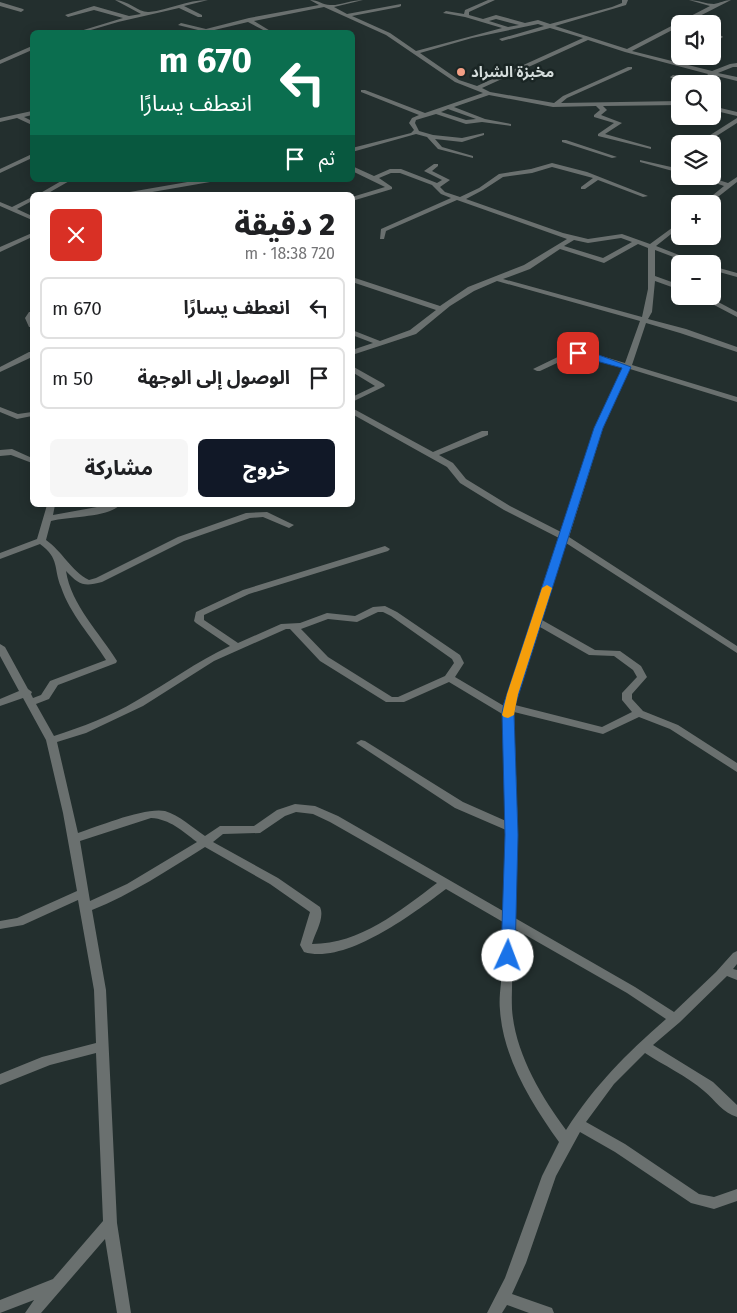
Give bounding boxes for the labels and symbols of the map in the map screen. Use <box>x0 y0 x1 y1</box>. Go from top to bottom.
place label: مخبزة الشراد <box>471 63 554 81</box>
marker: مخبزة الشراد <box>455 66 467 78</box>
pin <box>557 332 599 374</box>
position arrow <box>481 929 533 981</box>

